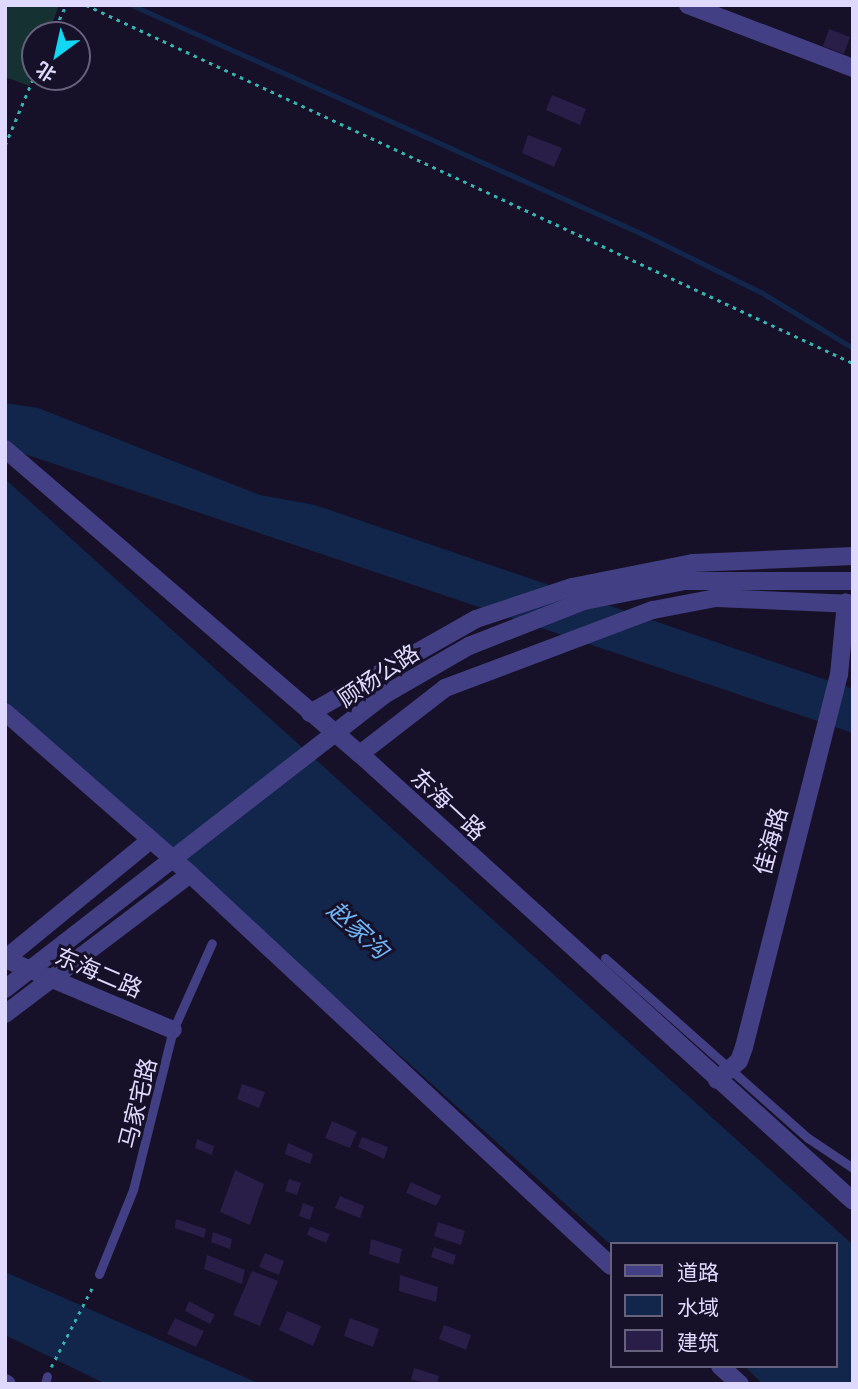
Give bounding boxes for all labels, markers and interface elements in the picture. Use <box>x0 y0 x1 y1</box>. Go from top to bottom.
north arrow <box>21 21 91 91</box>
text: 北 <box>31 57 60 87</box>
street label: 顾杨公路 <box>332 638 424 712</box>
street label: 东海一路 <box>406 763 492 845</box>
street label: 佳海路 <box>748 804 792 878</box>
water label: 赵家沟 <box>322 895 394 965</box>
street label: 东海二路 <box>51 941 147 1003</box>
street label: 马家宅路 <box>112 1055 162 1151</box>
legend <box>610 1242 837 1368</box>
text: 道路 <box>677 1258 719 1286</box>
text: 水域 <box>677 1293 719 1321</box>
text: 建筑 <box>677 1328 719 1356</box>

